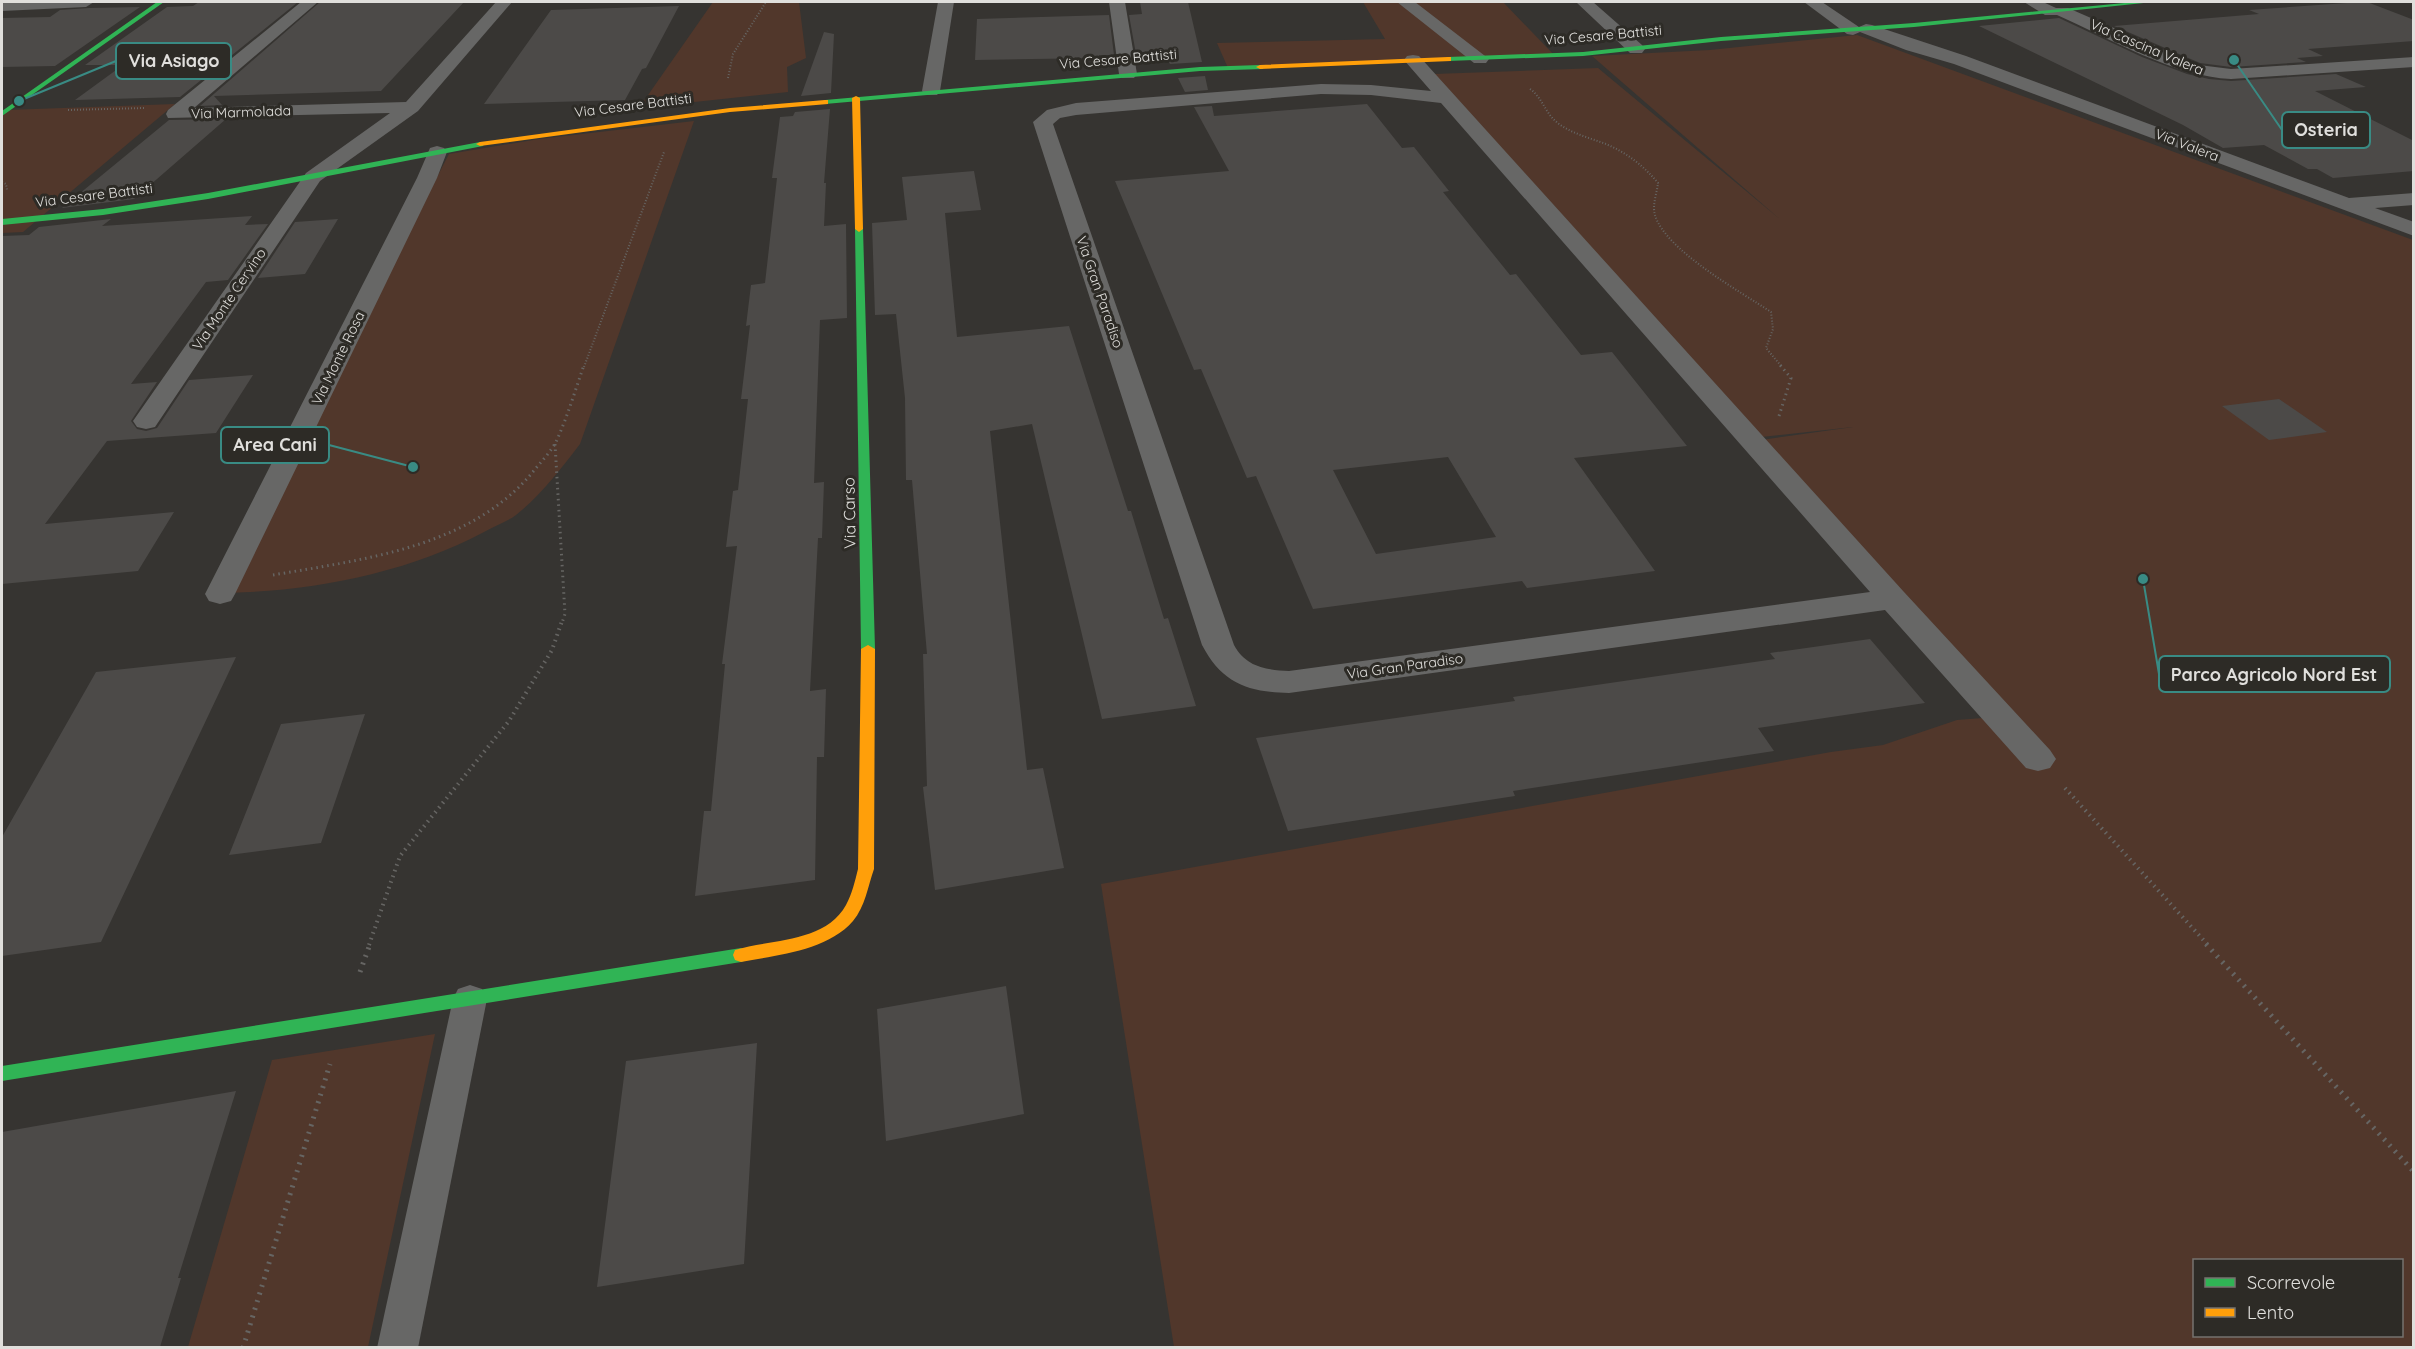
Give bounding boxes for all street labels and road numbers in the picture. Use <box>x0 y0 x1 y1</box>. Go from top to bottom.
street label: Via Cascina Valera <box>2087 15 2207 79</box>
street label: Via Cesare Battisti <box>1543 21 1663 49</box>
street label: Via Cesare Battisti <box>1058 45 1178 73</box>
street label: Via Cesare Battisti <box>573 89 693 121</box>
street label: Via Marmolada <box>191 101 291 123</box>
street label: Via Valera <box>2153 125 2221 165</box>
street label: Via Cesare Battisti <box>34 179 154 211</box>
street label: Via Gran Paradiso <box>1072 234 1128 350</box>
street label: Via Monte Cervino <box>188 245 270 353</box>
street label: Via Monte Rosa <box>308 308 368 408</box>
street label: Via Carso <box>838 477 860 549</box>
street label: Via Gran Paradiso <box>1346 649 1464 683</box>

